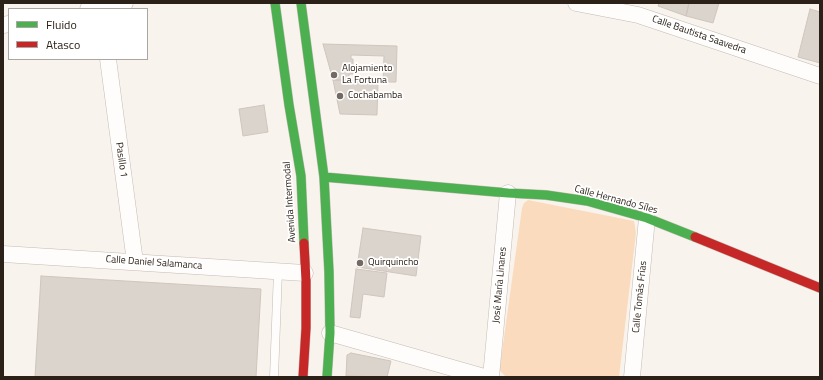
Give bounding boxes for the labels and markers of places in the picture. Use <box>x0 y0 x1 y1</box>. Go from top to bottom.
place label: Alojamiento La Fortuna <box>342 63 392 86</box>
marker: Alojamiento La Fortuna <box>329 70 339 80</box>
place label: Cochabamba <box>348 90 402 102</box>
marker: Cochabamba <box>335 91 345 101</box>
place label: Quirquincho <box>368 257 419 269</box>
marker: Quirquincho <box>355 258 365 268</box>

